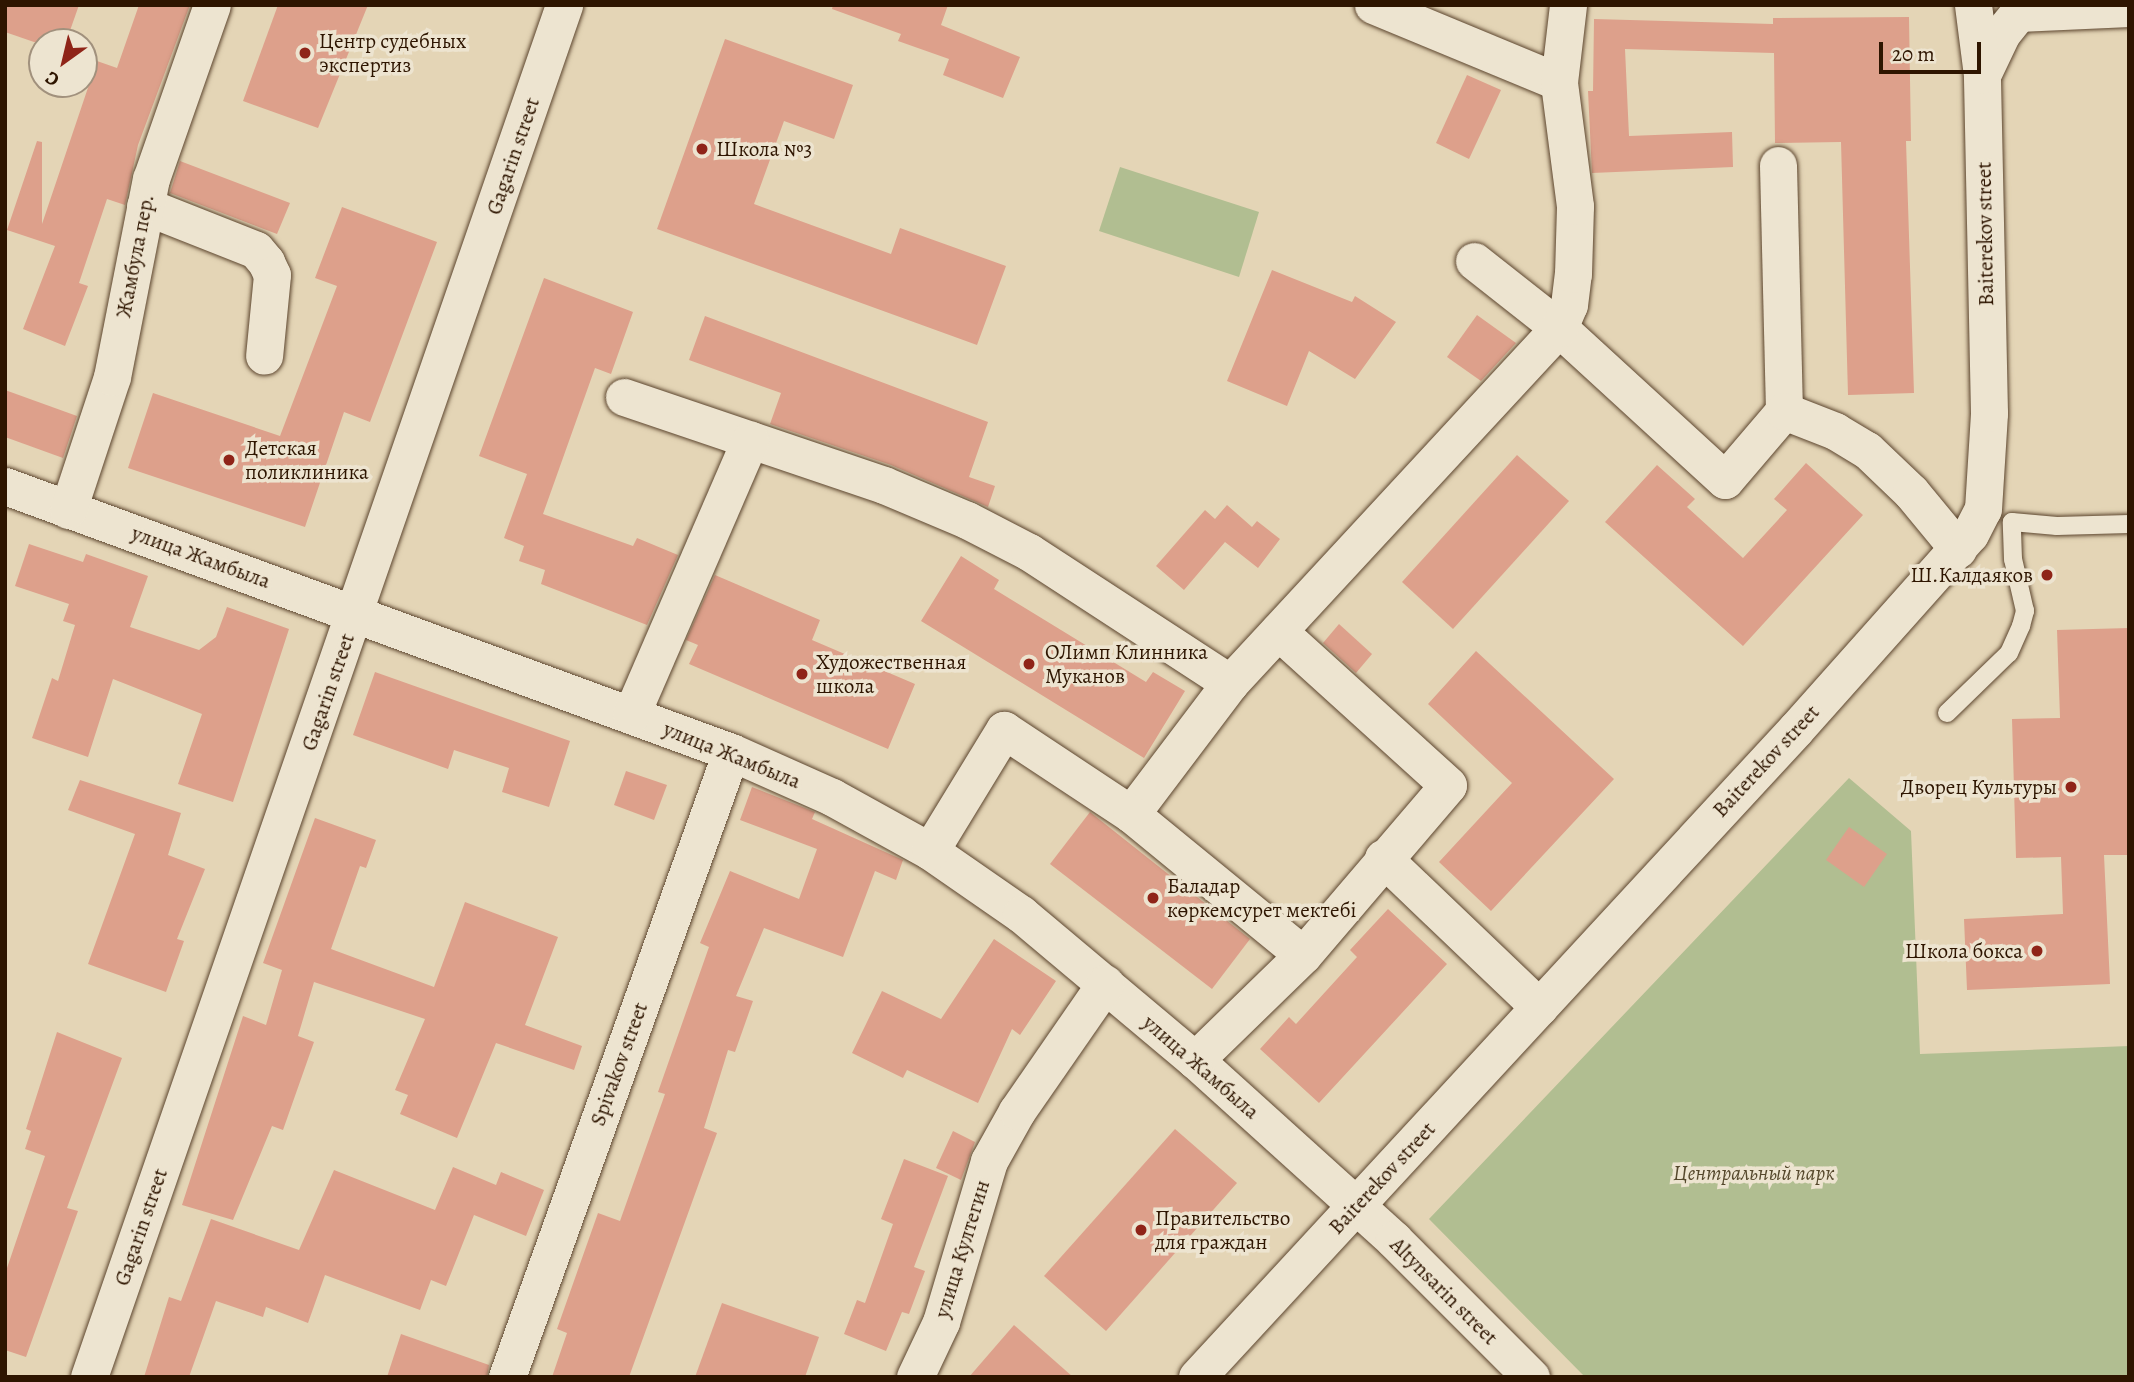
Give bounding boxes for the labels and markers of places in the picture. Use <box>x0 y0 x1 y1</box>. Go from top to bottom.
place label: Центр судебных экспертиз <box>319 28 466 78</box>
marker: Центр судебных экспертиз <box>297 45 313 61</box>
place label: Школа №3 <box>716 136 812 162</box>
marker: Школа №3 <box>694 141 710 157</box>
place label: Детская поликлиника <box>245 435 369 485</box>
marker: Детская поликлиника <box>219 450 239 470</box>
place label: Ш.Калдаяков <box>1910 562 2033 588</box>
marker: Ш.Калдаяков <box>2039 567 2055 583</box>
place label: ОЛимп Клинника Муканов <box>1045 639 1208 689</box>
place label: Художественная школа <box>816 649 966 699</box>
marker: ОЛимп Клинника Муканов <box>1019 654 1039 674</box>
marker: Художественная школа <box>794 666 810 682</box>
place label: Дворец Культуры <box>1901 774 2057 800</box>
marker: Дворец Культуры <box>2063 779 2079 795</box>
place label: Баладар көркемсурет мектебі <box>1167 873 1356 923</box>
marker: Баладар көркемсурет мектебі <box>1145 890 1161 906</box>
place label: Школа бокса <box>1905 938 2023 964</box>
marker: Школа бокса <box>2029 943 2045 959</box>
place label: Правительство для граждан <box>1155 1205 1290 1255</box>
marker: Правительство для граждан <box>1133 1222 1149 1238</box>

